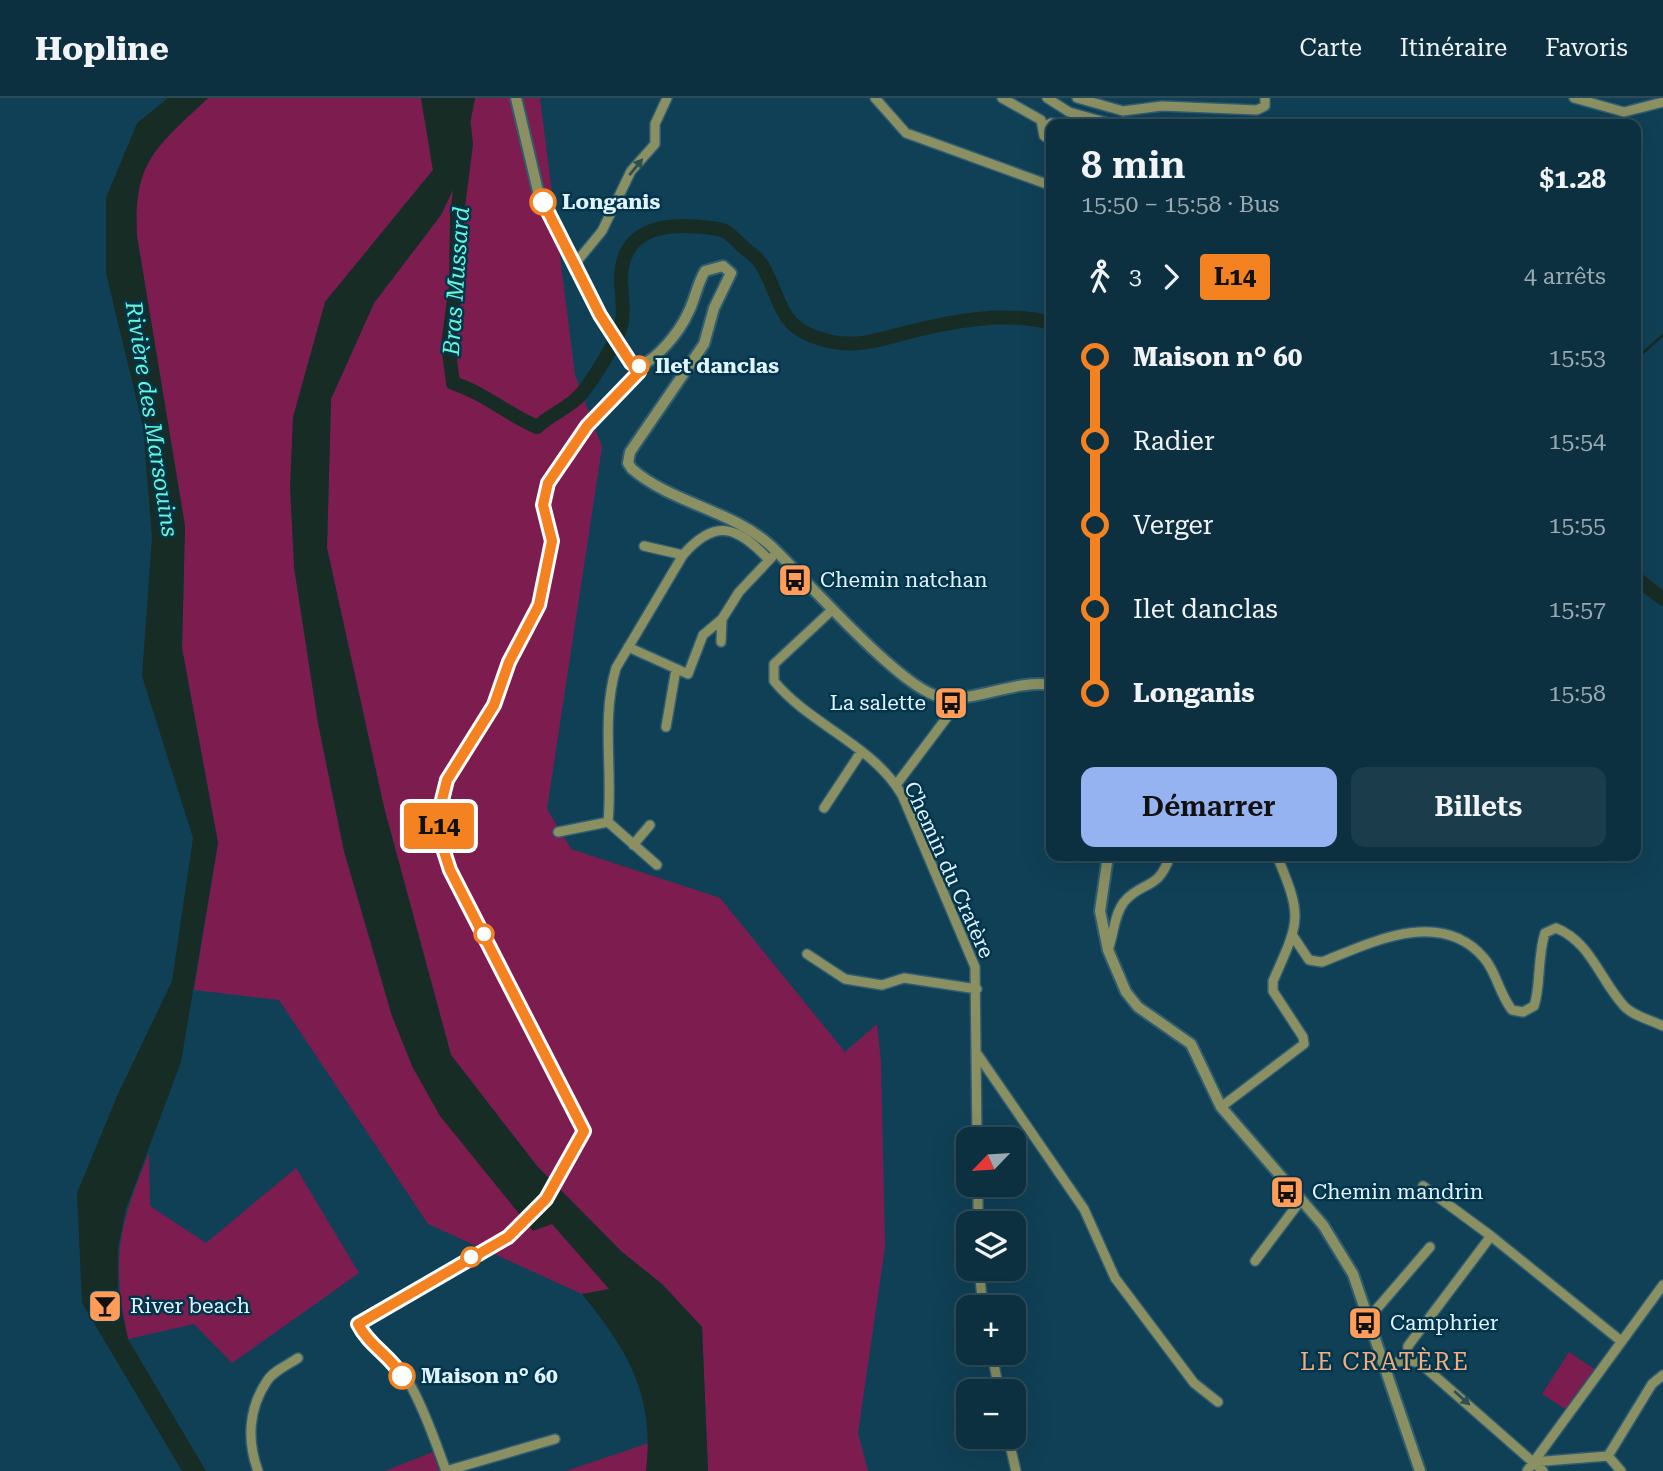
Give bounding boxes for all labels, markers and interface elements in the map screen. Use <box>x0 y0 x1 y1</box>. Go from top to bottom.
text: Hopline <box>35 29 169 68</box>
text: Carte <box>1300 34 1362 62</box>
text: Itinéraire <box>1400 34 1507 62</box>
text: Favoris <box>1545 34 1628 62</box>
text: 8 min <box>1081 143 1186 187</box>
one-way arrow <box>628 158 643 176</box>
text: $1.28 <box>1540 164 1606 194</box>
marker: Longanis <box>530 189 556 215</box>
place label: Longanis <box>562 190 660 214</box>
text: 15:50 – 15:58 · Bus <box>1081 191 1279 218</box>
water label: Bras Mussard <box>438 206 475 357</box>
icon: walk <box>1081 258 1119 296</box>
icon: forward <box>1152 258 1190 296</box>
text: 3 <box>1129 263 1142 290</box>
text: L14 <box>1214 263 1256 291</box>
text: 4 arrêts <box>1524 263 1606 290</box>
water label: Rivière des Marsouins <box>119 298 183 539</box>
text: Maison n° 60 <box>1133 342 1302 372</box>
text: 15:53 <box>1549 344 1606 371</box>
place label: Ilet danclas <box>655 354 779 378</box>
marker: Ilet danclas <box>629 356 649 376</box>
text: Radier <box>1133 426 1215 456</box>
text: 15:54 <box>1549 428 1606 455</box>
text: Verger <box>1133 510 1213 540</box>
text: 15:55 <box>1549 512 1606 539</box>
bus stop icon: Chemin natchan <box>776 561 814 599</box>
place label: Chemin natchan <box>820 568 988 592</box>
text: Ilet danclas <box>1133 594 1278 624</box>
text: 15:57 <box>1549 596 1606 623</box>
text: Longanis <box>1133 678 1255 708</box>
text: 15:58 <box>1549 680 1606 707</box>
bus stop icon: La salette <box>932 684 970 722</box>
place label: La salette <box>830 691 926 715</box>
button: Démarrer <box>1081 767 1337 847</box>
button: Billets <box>1351 767 1606 847</box>
street label: Chemin du Cratère <box>899 778 999 962</box>
line badge: L14 <box>399 803 479 849</box>
text: L14 <box>418 812 460 840</box>
unlabelled marker <box>474 924 494 944</box>
north arrow <box>956 1127 1026 1197</box>
map controls <box>956 1127 1026 1449</box>
bus stop icon: Chemin mandrin <box>1268 1173 1306 1211</box>
place label: Chemin mandrin <box>1312 1180 1484 1204</box>
button: layers <box>956 1211 1026 1281</box>
unlabelled marker <box>461 1247 481 1267</box>
bar icon: River beach <box>86 1287 124 1325</box>
place label: River beach <box>130 1294 250 1318</box>
button: + <box>956 1295 1026 1365</box>
bus stop icon: Camphrier <box>1346 1304 1384 1342</box>
place label: Camphrier <box>1390 1311 1499 1335</box>
district label: LE CRATÈRE <box>1300 1347 1470 1376</box>
marker: Maison n° 60 <box>389 1363 415 1389</box>
place label: Maison n° 60 <box>421 1364 558 1388</box>
button: − <box>956 1379 1026 1449</box>
one-way arrow <box>1453 1390 1471 1406</box>

